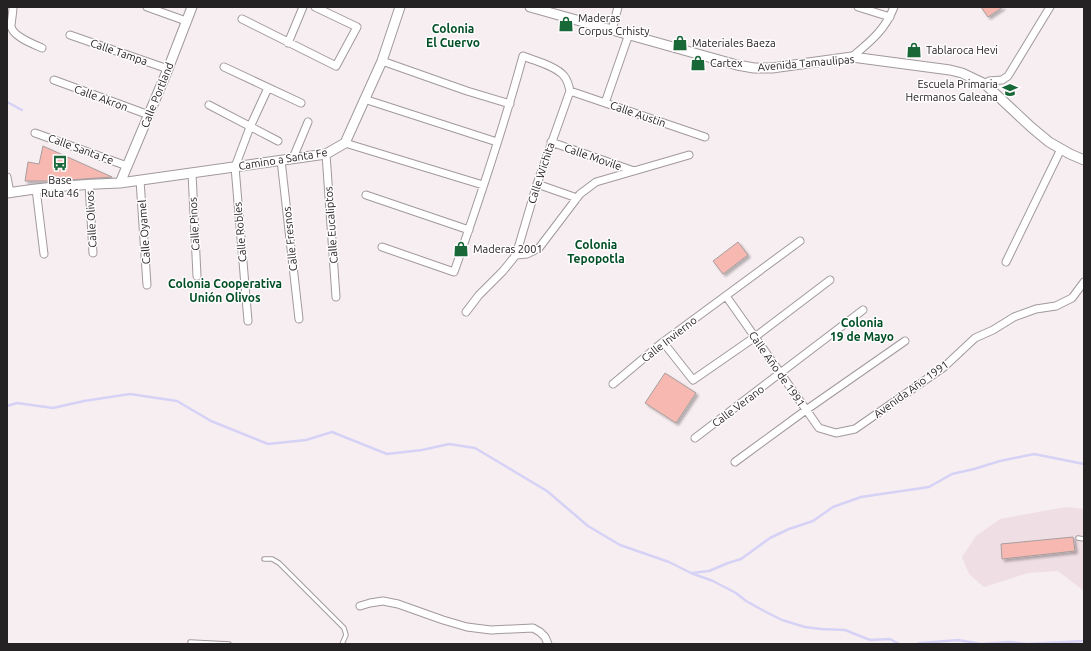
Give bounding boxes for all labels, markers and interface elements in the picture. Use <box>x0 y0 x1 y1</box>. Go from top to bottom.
place label: Maderas Corpus Crhisty <box>578 12 650 37</box>
shop icon: Maderas Corpus Crhisty <box>557 15 575 33</box>
district label: Colonia El Cuervo <box>426 22 480 49</box>
shop icon: Materiales Baeza <box>671 34 689 52</box>
street label: Calle Tampa <box>89 37 149 67</box>
place label: Materiales Baeza <box>692 37 776 49</box>
shop icon: Tablaroca Hevi <box>905 41 923 59</box>
place label: Tablaroca Hevi <box>926 44 998 56</box>
street label: Avenida Tamaulipas <box>757 53 855 73</box>
shop icon: Cartex <box>689 54 707 72</box>
place label: Cartex <box>710 57 743 69</box>
street label: Calle Portland <box>138 61 176 129</box>
place label: Escuela Primaria Hermanos Galeana <box>905 78 998 103</box>
school or university icon: Escuela Primaria Hermanos Galeana <box>1001 81 1019 99</box>
street label: Calle Akron <box>72 83 130 113</box>
street label: Calle Austin <box>609 99 667 129</box>
street label: Calle Santa Fe <box>47 132 115 166</box>
street label: Calle Wichita <box>525 141 557 205</box>
street label: Calle Movile <box>563 142 623 172</box>
street label: Camino a Santa Fe <box>238 146 328 172</box>
bus stop icon: Base Ruta 46 <box>51 154 69 172</box>
place label: Base Ruta 46 <box>41 174 79 199</box>
street label: Calle Eucaliptos <box>322 186 340 264</box>
street label: Calle Olivos <box>83 190 98 248</box>
street label: Calle Pinos <box>187 197 201 251</box>
street label: Calle Oyamel <box>136 199 152 265</box>
street label: Calle Robles <box>231 201 249 263</box>
street label: Calle Fresnos <box>281 206 299 272</box>
district label: Colonia Tepopotla <box>567 238 625 265</box>
shop icon: Maderas 2001 <box>452 240 470 258</box>
place label: Maderas 2001 <box>473 243 543 255</box>
district label: Colonia Cooperativa Unión Olivos <box>168 277 282 304</box>
street label: Calle Invierno <box>639 314 699 364</box>
district label: Colonia 19 de Mayo <box>830 316 894 343</box>
street label: Calle Año de 1991 <box>747 329 807 409</box>
street label: Avenida Año 1991 <box>871 358 951 420</box>
street label: Calle Verano <box>710 383 766 429</box>

